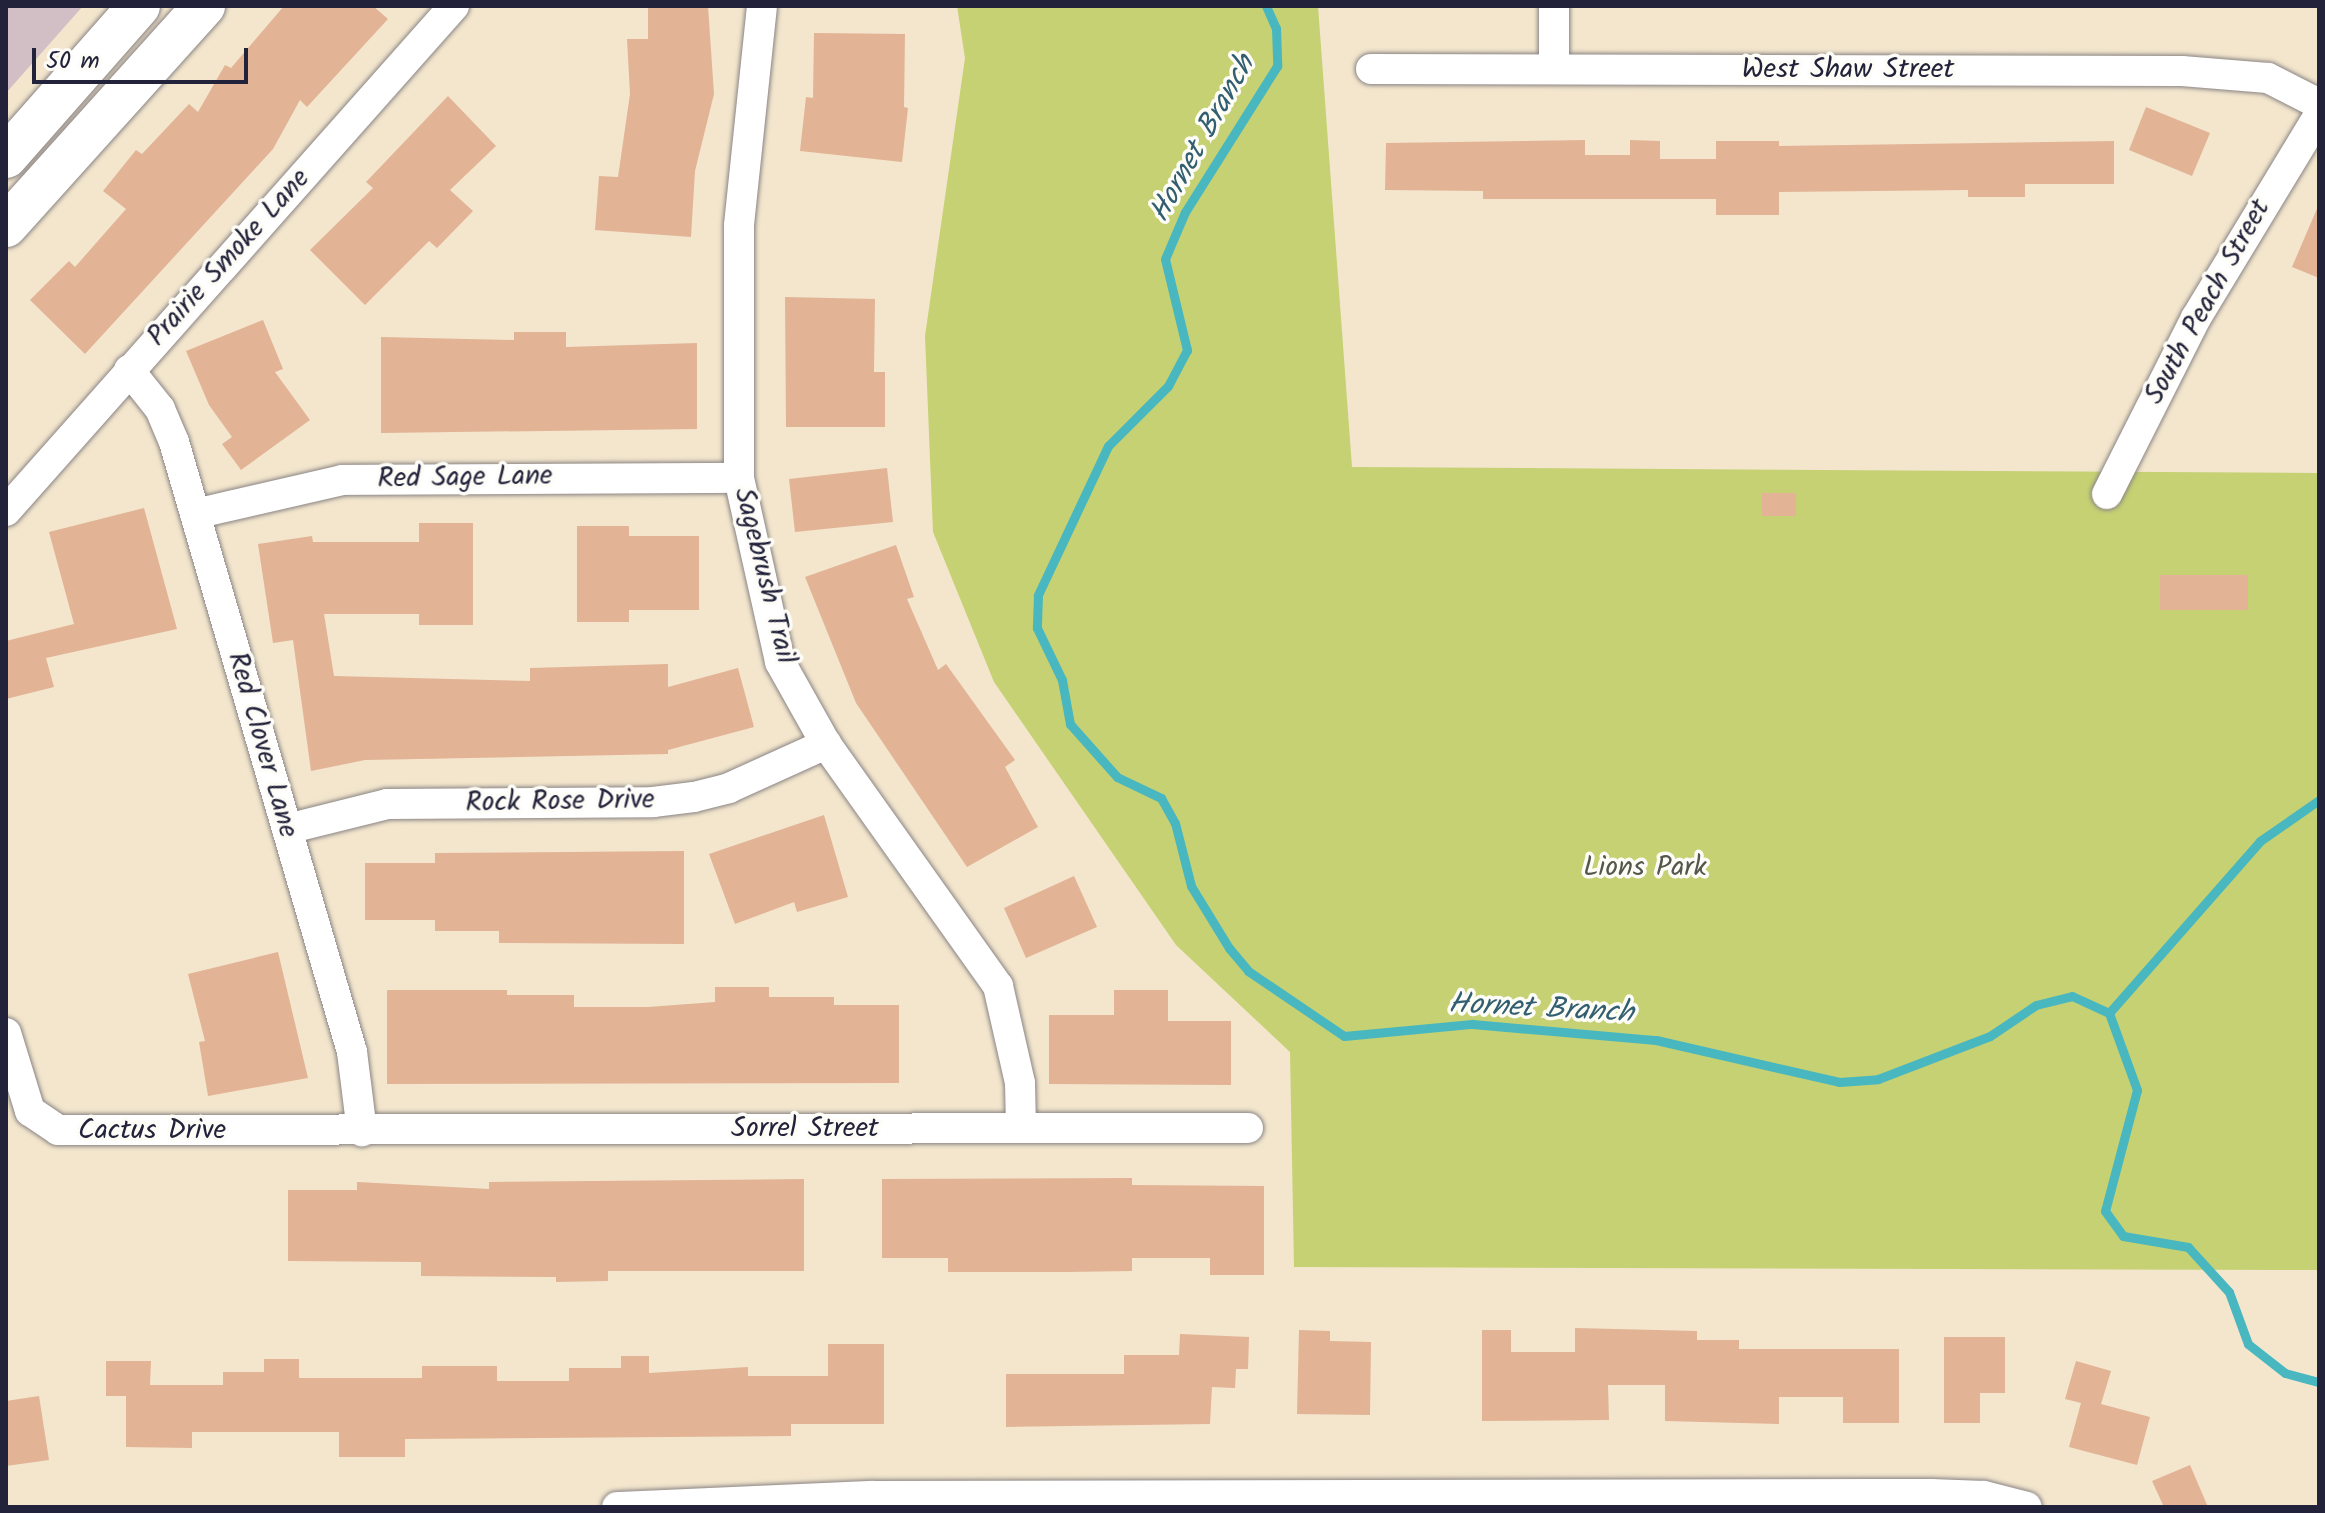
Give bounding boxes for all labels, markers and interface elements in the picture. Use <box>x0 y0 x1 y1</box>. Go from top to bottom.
scale bar <box>36 32 252 82</box>
text: 50 m <box>46 42 100 81</box>
water label: Hornet Branch <box>1142 49 1264 229</box>
street label: West Shaw Street <box>1742 53 1954 87</box>
street label: Prairie Smoke Lane <box>141 162 317 354</box>
street label: South Peach Street <box>2138 194 2278 410</box>
street label: Red Sage Lane <box>377 460 553 496</box>
street label: Sagebrush Trail <box>726 484 802 668</box>
street label: Red Clover Lane <box>219 648 305 842</box>
street label: Rock Rose Drive <box>465 784 655 820</box>
park label: Lions Park <box>1583 851 1707 885</box>
water label: Hornet Branch <box>1448 986 1634 1032</box>
street label: Sorrel Street <box>731 1112 879 1146</box>
street label: Cactus Drive <box>78 1114 226 1148</box>

